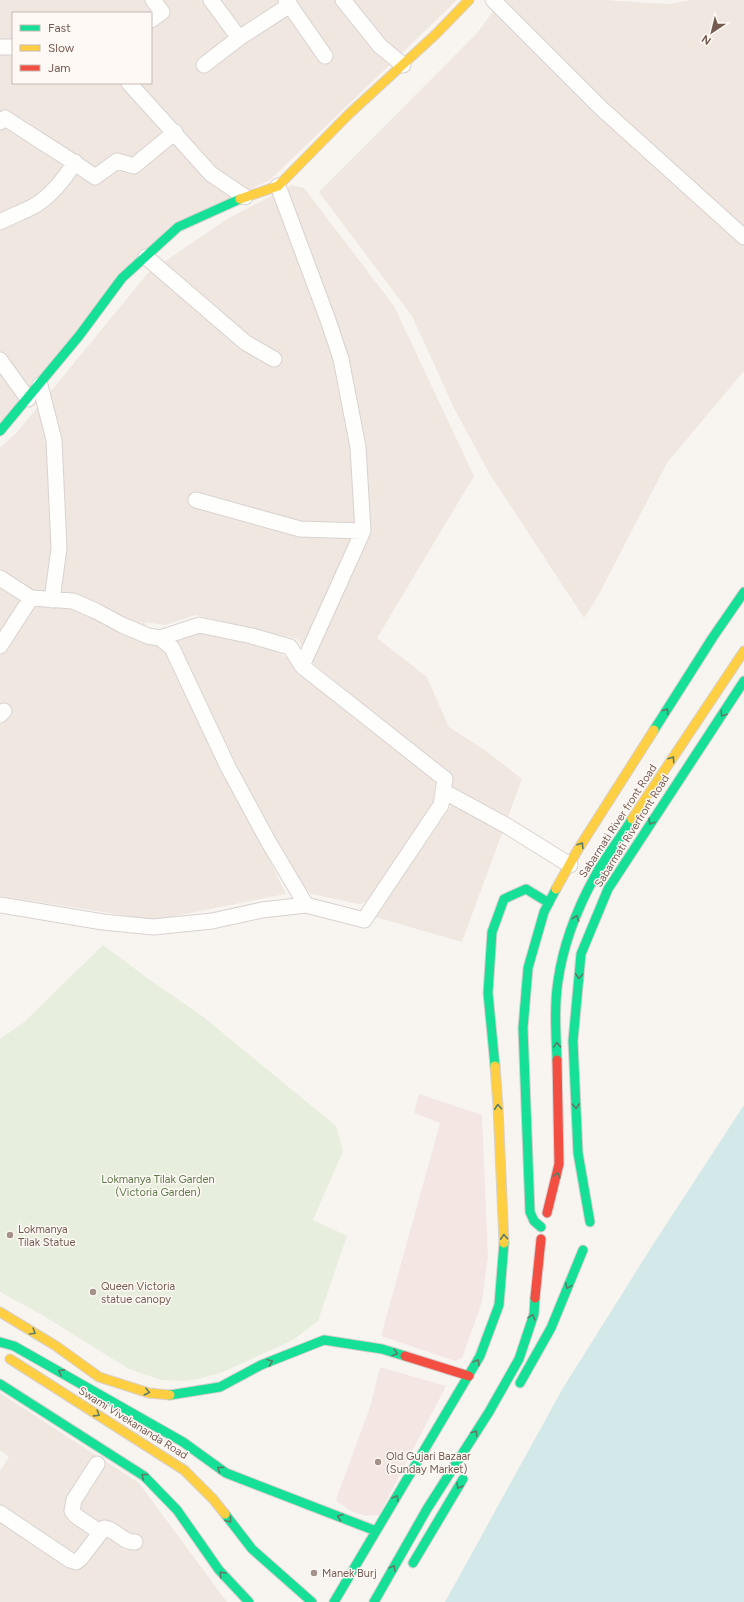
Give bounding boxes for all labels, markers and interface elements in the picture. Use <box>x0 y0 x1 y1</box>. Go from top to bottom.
legend <box>12 12 152 84</box>
north arrow <box>692 12 732 52</box>
text: Fast <box>48 21 71 35</box>
text: N <box>699 32 714 48</box>
text: Slow <box>48 41 75 55</box>
text: Jam <box>48 61 71 75</box>
one-way arrow <box>661 708 668 715</box>
one-way arrow <box>720 710 727 717</box>
one-way arrow <box>667 756 674 763</box>
street label: Sabarmati River front Road <box>576 762 660 880</box>
street label: Sabarmati Riverfront Road <box>592 773 672 889</box>
one-way arrow <box>649 818 656 825</box>
one-way arrow <box>577 842 584 849</box>
one-way arrow <box>571 915 580 922</box>
one-way arrow <box>574 973 583 979</box>
one-way arrow <box>552 1042 561 1048</box>
one-way arrow <box>572 1103 580 1109</box>
one-way arrow <box>493 1104 502 1110</box>
one-way arrow <box>552 1172 560 1178</box>
park label: Lokmanya Tilak Garden (Victoria Garden) <box>101 1173 215 1199</box>
place label: Lokmanya Tilak Statue <box>18 1223 76 1249</box>
marker: Lokmanya Tilak Statue <box>5 1230 15 1240</box>
one-way arrow <box>500 1234 508 1240</box>
place label: Queen Victoria statue canopy <box>101 1280 175 1306</box>
one-way arrow <box>565 1283 573 1290</box>
marker: Queen Victoria statue canopy <box>88 1287 98 1297</box>
one-way arrow <box>528 1314 536 1321</box>
one-way arrow <box>29 1328 36 1335</box>
one-way arrow <box>391 1348 398 1357</box>
one-way arrow <box>267 1358 274 1366</box>
one-way arrow <box>472 1359 479 1366</box>
one-way arrow <box>58 1369 65 1377</box>
street label: Swami Vivekananda Road <box>76 1384 190 1462</box>
one-way arrow <box>144 1387 151 1395</box>
one-way arrow <box>93 1410 100 1417</box>
one-way arrow <box>470 1430 478 1437</box>
place label: Old Gujari Bazaar (Sunday Market) <box>386 1450 471 1476</box>
marker: Old Gujari Bazaar (Sunday Market) <box>373 1457 383 1467</box>
one-way arrow <box>217 1467 224 1474</box>
one-way arrow <box>141 1474 148 1481</box>
one-way arrow <box>456 1482 464 1489</box>
one-way arrow <box>391 1495 399 1502</box>
one-way arrow <box>336 1514 343 1522</box>
one-way arrow <box>224 1515 231 1522</box>
one-way arrow <box>389 1565 396 1572</box>
place label: Manek Burj <box>322 1567 377 1580</box>
marker: Manek Burj <box>309 1568 319 1578</box>
one-way arrow <box>220 1571 227 1579</box>

